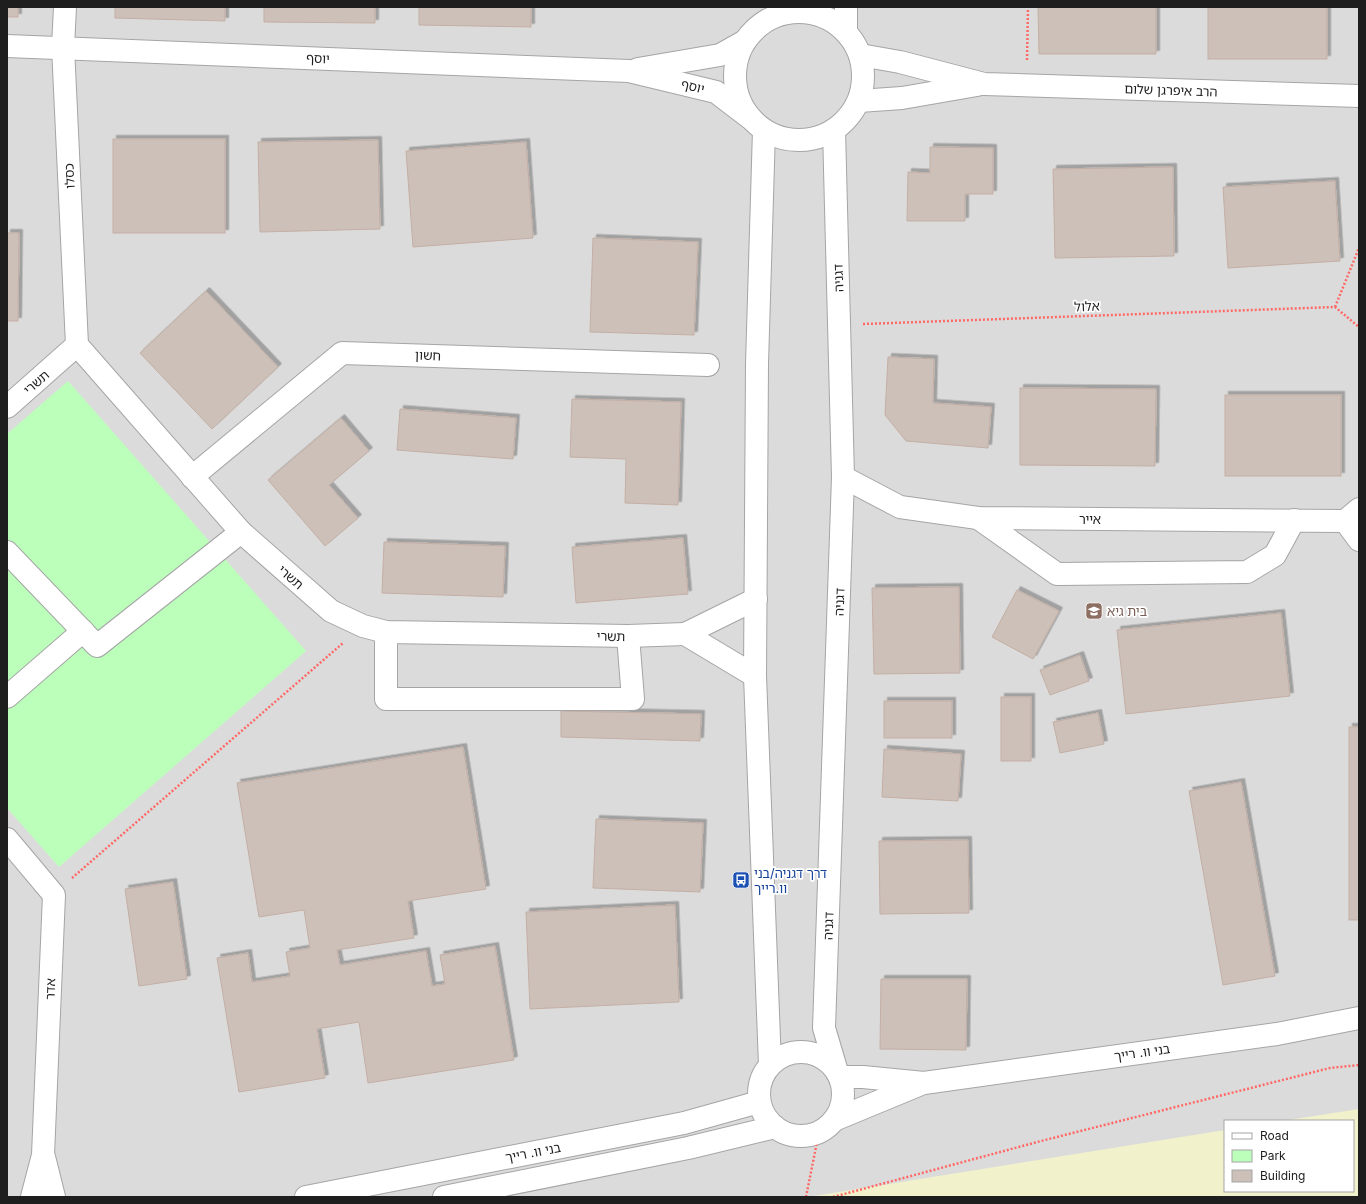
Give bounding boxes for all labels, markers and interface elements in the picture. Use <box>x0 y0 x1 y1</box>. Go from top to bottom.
street label: יוסף <box>306 50 330 66</box>
street label: יוסף <box>680 75 706 97</box>
street label: הרב איפרגן שלום <box>1124 80 1218 100</box>
street label: כסלו <box>60 163 78 189</box>
street label: דגניה <box>830 264 846 292</box>
street label: אלול <box>1074 298 1100 314</box>
street label: חשון <box>415 347 441 363</box>
street label: תשרי <box>20 367 52 397</box>
street label: אייר <box>1079 511 1101 527</box>
street label: תשרי <box>275 562 307 592</box>
street label: דגניה <box>831 588 847 616</box>
school or university icon: בית גיא <box>1084 601 1104 621</box>
place label: בית גיא <box>1107 603 1147 619</box>
street label: תשרי <box>597 628 625 644</box>
place label: דרך דגניה/בני וו.רייך <box>754 865 827 896</box>
bus stop icon: דרך דגניה/בני וו.רייך <box>731 870 751 890</box>
street label: דגניה <box>820 912 836 940</box>
street label: אדר <box>42 978 58 1000</box>
street label: בני וו. רייך <box>1113 1040 1171 1064</box>
legend <box>1224 1120 1354 1192</box>
text: Road <box>1260 1128 1289 1143</box>
street label: בני וו. רייך <box>504 1139 562 1165</box>
text: Park <box>1260 1148 1286 1163</box>
text: Building <box>1260 1168 1305 1183</box>

